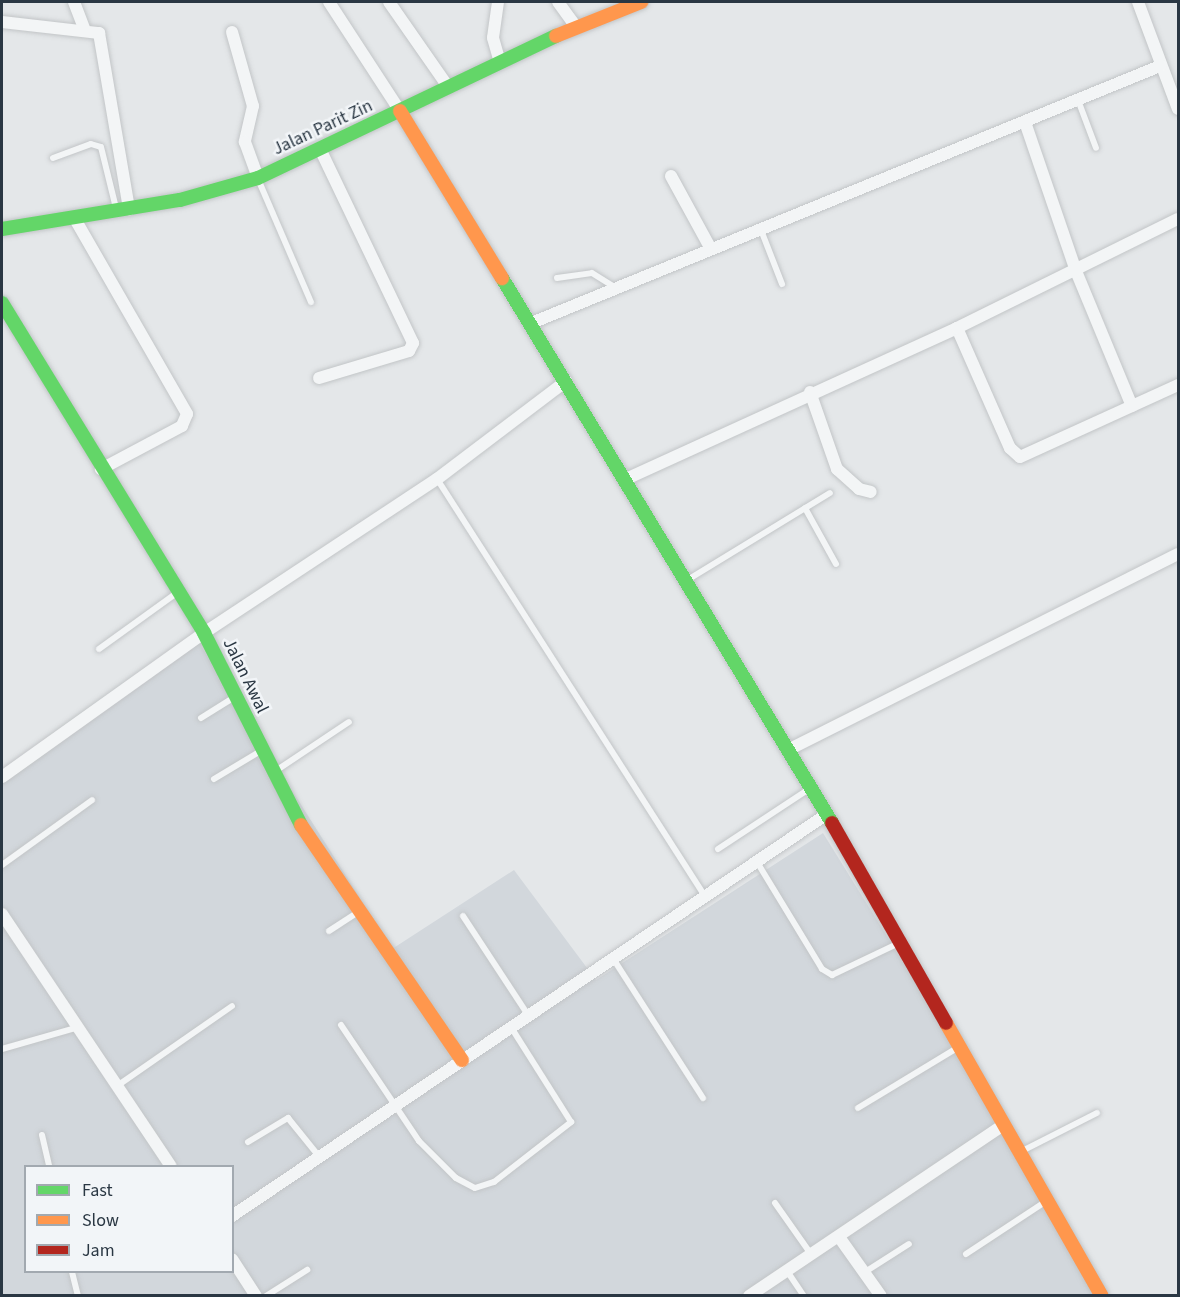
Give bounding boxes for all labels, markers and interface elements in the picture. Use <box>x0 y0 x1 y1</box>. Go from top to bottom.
street label: Jalan Parit Zin <box>270 95 376 161</box>
street label: Jalan Awal <box>218 635 272 717</box>
legend <box>24 1165 234 1273</box>
text: Fast <box>82 1178 113 1203</box>
text: Slow <box>82 1208 119 1233</box>
text: Jam <box>82 1238 115 1263</box>

